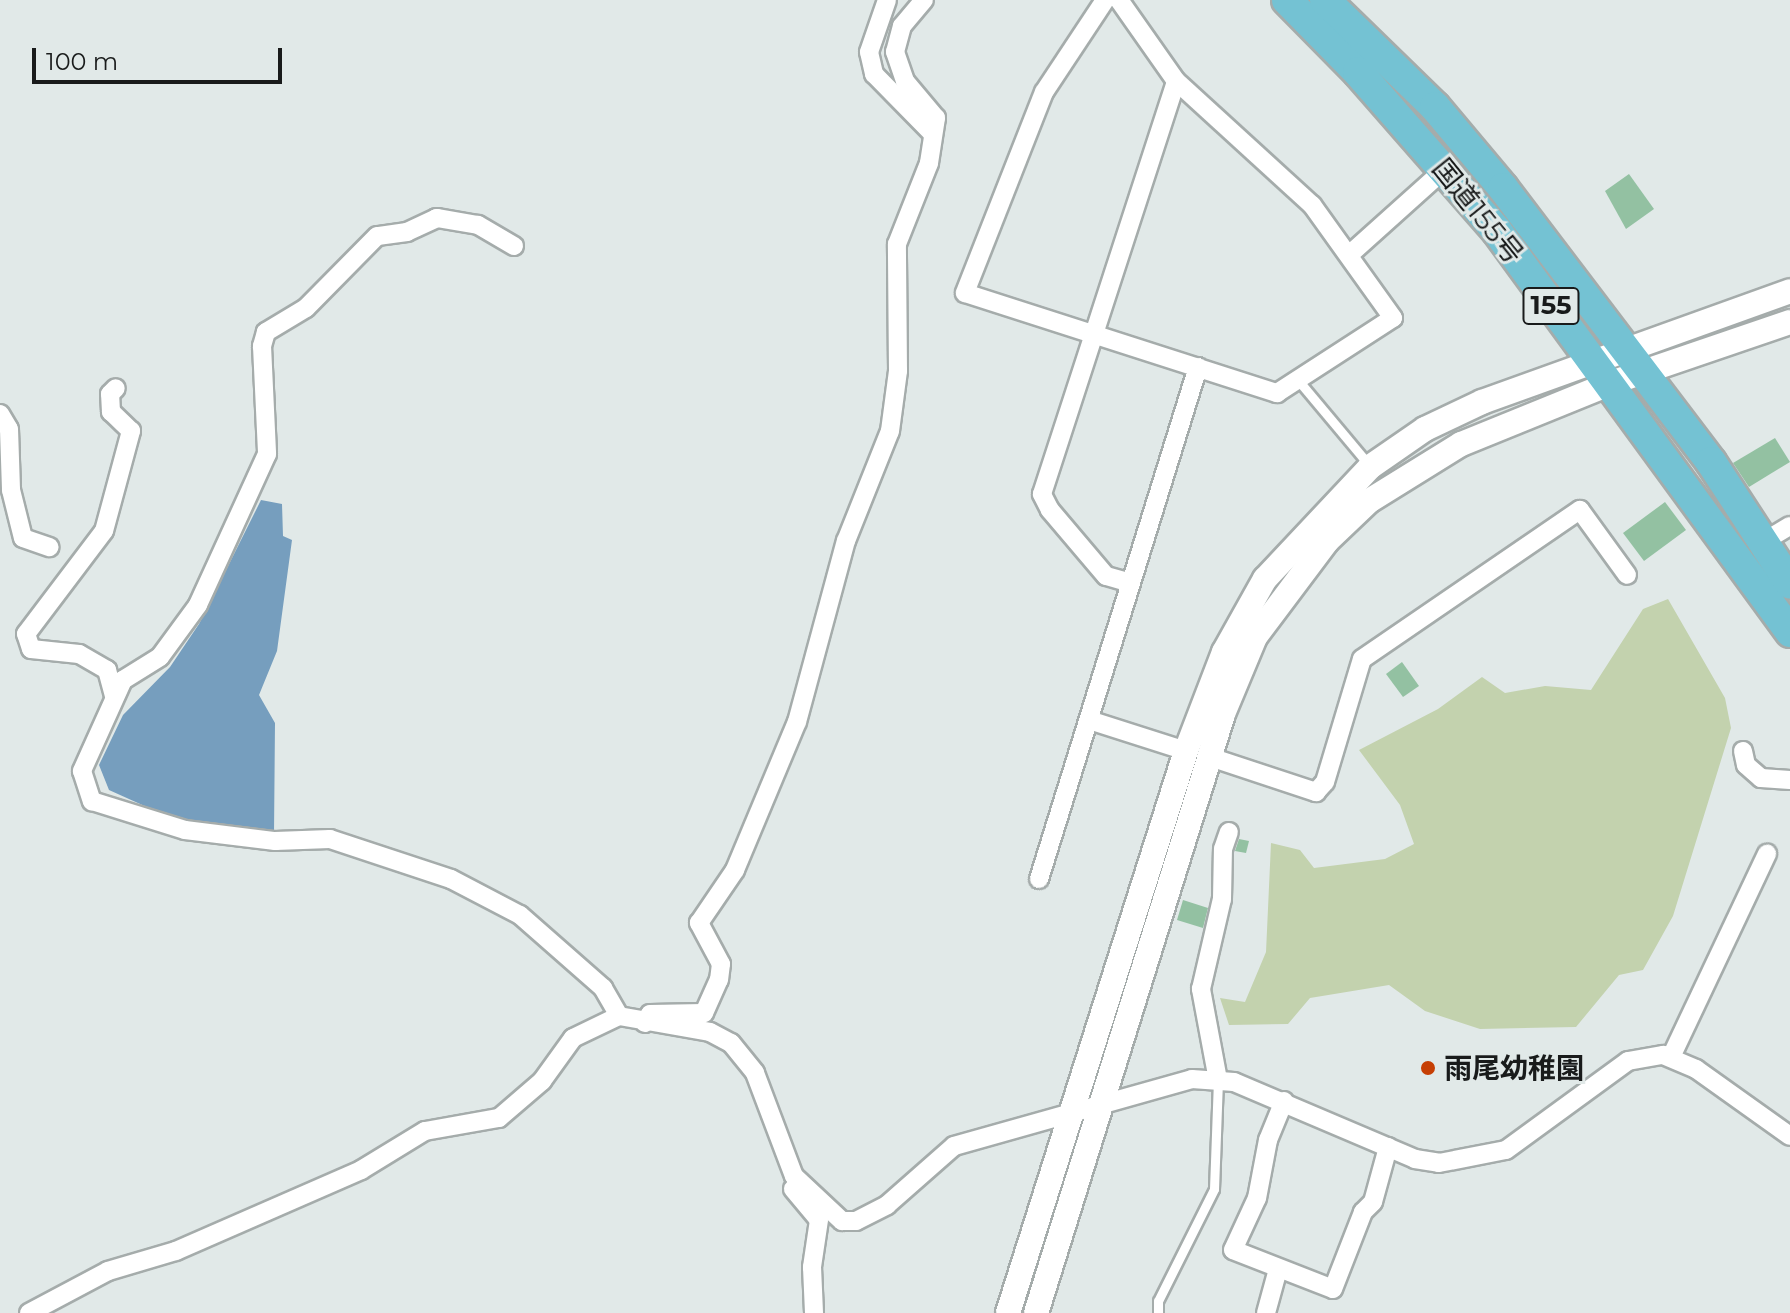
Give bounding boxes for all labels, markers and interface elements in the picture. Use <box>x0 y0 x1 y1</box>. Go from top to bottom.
scale bar <box>36 32 286 82</box>
text: 100 m <box>46 47 118 76</box>
street label: 国道155号 <box>1425 152 1531 270</box>
road number: 155 <box>1521 284 1581 328</box>
place label: 雨尾幼稚園 <box>1444 1051 1584 1085</box>
marker: 雨尾幼稚園 <box>1419 1059 1437 1077</box>

